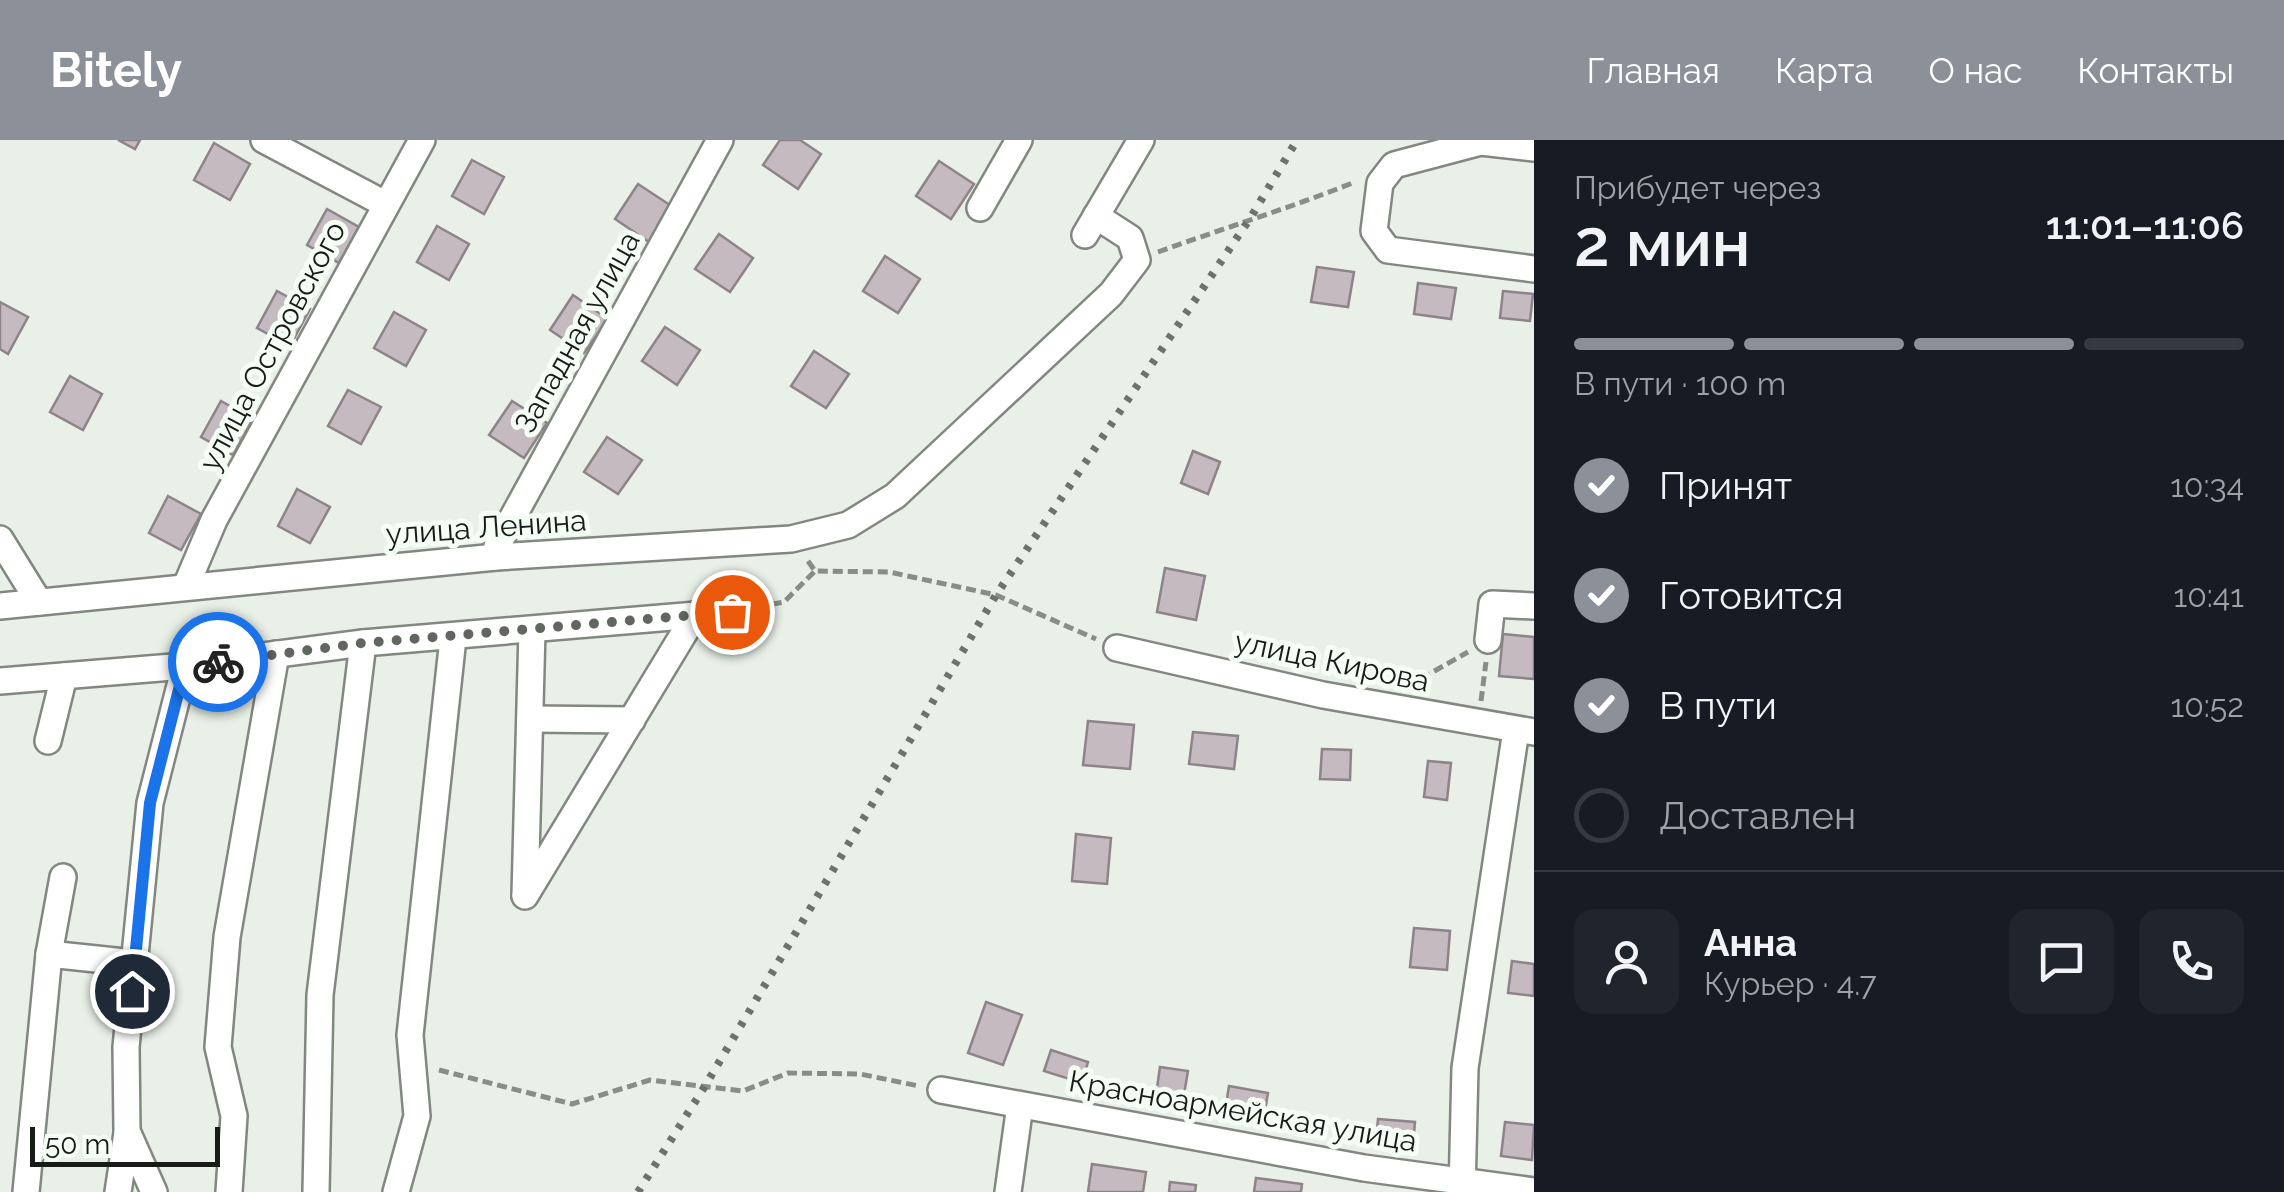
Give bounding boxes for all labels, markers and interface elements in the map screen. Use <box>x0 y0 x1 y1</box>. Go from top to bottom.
text: Bitely <box>50 42 182 98</box>
text: Главная <box>1587 50 1720 91</box>
text: Карта <box>1775 50 1873 91</box>
text: О нас <box>1928 50 2022 91</box>
text: Контакты <box>2077 50 2234 91</box>
text: Прибудет через <box>1574 169 1821 206</box>
text: 11:01–11:06 <box>2046 203 2244 248</box>
text: 2 мин <box>1574 205 1751 281</box>
street label: улица Островского <box>191 215 353 477</box>
street label: Западная улица <box>507 225 647 439</box>
text: В пути · 100 m <box>1574 365 1786 402</box>
icon: check <box>1574 458 1629 513</box>
text: Принят <box>1659 463 1792 508</box>
text: 10:34 <box>2170 467 2244 504</box>
street label: улица Ленина <box>384 503 588 551</box>
icon: check <box>1574 568 1629 623</box>
pin <box>690 570 775 655</box>
text: Готовится <box>1659 573 1843 618</box>
text: 10:41 <box>2174 577 2244 614</box>
icon: bag <box>705 585 760 640</box>
courier <box>168 612 268 712</box>
street label: улица Кирова <box>1231 623 1433 699</box>
icon: bike <box>191 635 246 690</box>
icon: check <box>1574 678 1629 733</box>
text: В пути <box>1659 683 1777 728</box>
text: 10:52 <box>2171 687 2244 724</box>
text: Доставлен <box>1659 793 1856 838</box>
button: person <box>1574 909 1679 1014</box>
button: chat <box>2009 909 2114 1014</box>
button: phone <box>2139 909 2244 1014</box>
text: Анна <box>1704 920 1797 965</box>
pin <box>90 949 175 1034</box>
icon: home <box>105 964 160 1019</box>
text: Курьер · 4.7 <box>1704 965 1877 1002</box>
street label: Красноармейская улица <box>1066 1063 1420 1159</box>
scale bar <box>30 1122 220 1166</box>
text: 50 m <box>45 1128 110 1161</box>

